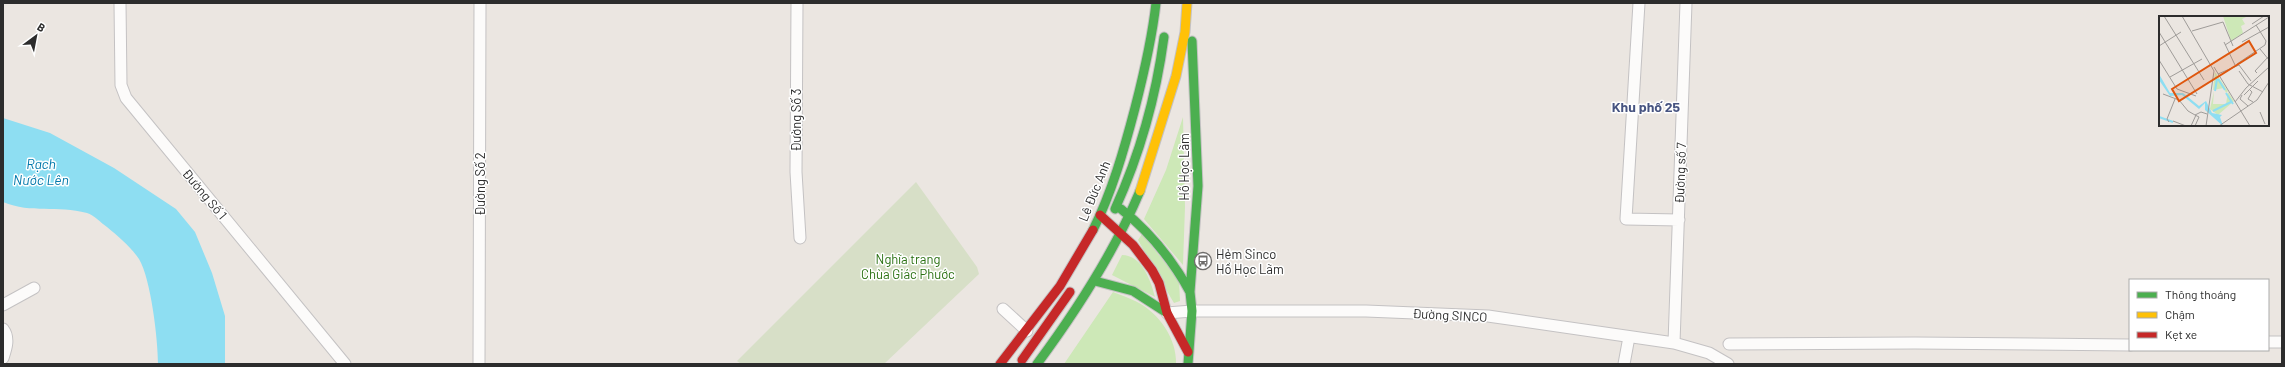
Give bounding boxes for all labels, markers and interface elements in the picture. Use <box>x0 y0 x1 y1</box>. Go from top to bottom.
north arrow <box>16 16 56 56</box>
inset map <box>2159 16 2269 126</box>
text: B <box>35 20 48 35</box>
street label: Đường Số 3 <box>788 88 804 152</box>
district label: Khu phố 25 <box>1612 98 1681 115</box>
street label: Hồ Học Lãm <box>1176 133 1192 201</box>
street label: Đường số 7 <box>1671 142 1689 204</box>
street label: Đường Số 2 <box>472 152 488 216</box>
water label: Rạch Nước Lên <box>13 155 69 188</box>
street label: Lê Đức Anh <box>1075 158 1113 224</box>
street label: Đường Số 1 <box>179 166 231 222</box>
place label: Hẻm Sinco Hồ Học Lãm <box>1216 246 1284 277</box>
park label: Nghĩa trang Chùa Giác Phước <box>861 251 955 282</box>
bus stop icon: Hẻm Sinco Hồ Học Lãm <box>1193 251 1213 271</box>
legend <box>2129 279 2269 351</box>
text: Thông thoáng <box>2165 287 2236 301</box>
street label: Đường SINCO <box>1412 305 1488 325</box>
text: Chậm <box>2165 307 2195 321</box>
text: Kẹt xe <box>2165 327 2197 341</box>

